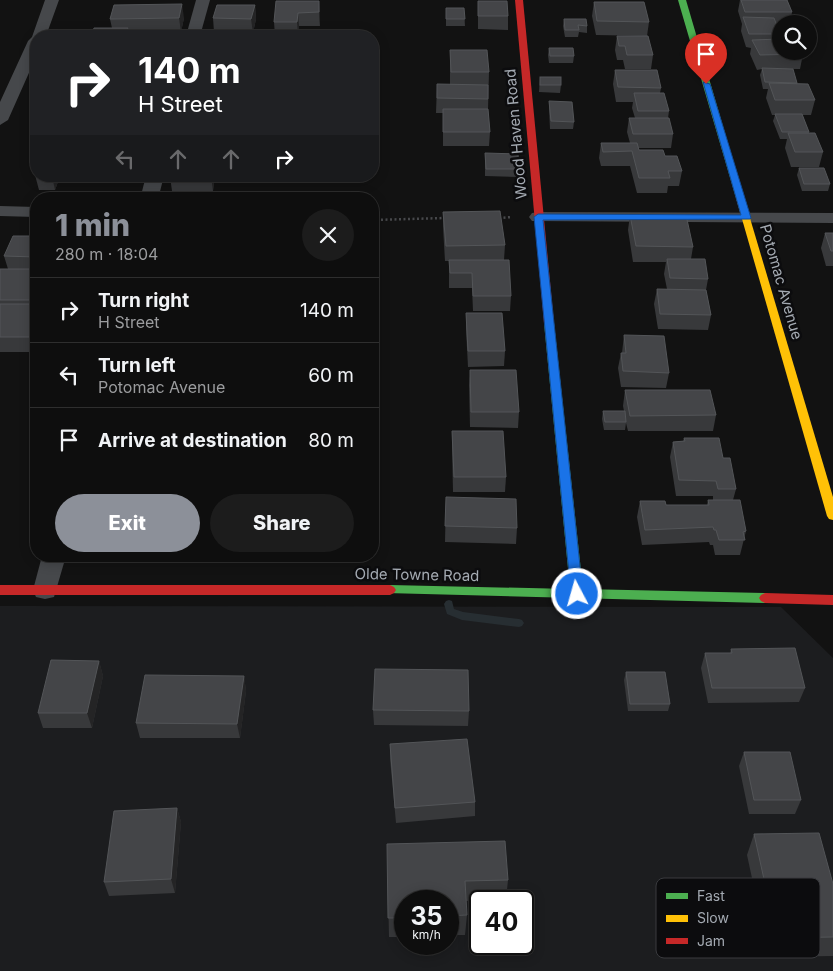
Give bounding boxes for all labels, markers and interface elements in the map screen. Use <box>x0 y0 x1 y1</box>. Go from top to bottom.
map controls <box>772 15 817 60</box>
button: search <box>772 15 817 60</box>
pin <box>685 33 727 84</box>
icon: arrive <box>692 40 720 68</box>
text: 140 m <box>138 49 241 91</box>
icon: right <box>55 50 120 115</box>
street label: Wood Haven Road <box>500 68 531 200</box>
text: H Street <box>138 91 223 117</box>
icon: left <box>111 145 139 173</box>
icon: ahead <box>164 145 192 173</box>
icon: ahead <box>217 145 245 173</box>
icon: right <box>270 145 298 173</box>
text: 1 min <box>55 207 130 243</box>
button: close <box>302 209 354 261</box>
street label: Potomac Avenue <box>756 222 807 342</box>
text: 280 m · 18:04 <box>55 244 158 264</box>
text: Turn right <box>98 289 189 312</box>
icon: right <box>55 296 83 324</box>
text: 140 m <box>300 299 354 322</box>
text: H Street <box>98 312 160 332</box>
text: Turn left <box>98 354 176 377</box>
icon: left <box>55 361 83 389</box>
text: 60 m <box>308 364 354 387</box>
text: Potomac Avenue <box>98 377 225 397</box>
icon: arrive <box>55 426 83 454</box>
text: Arrive at destination <box>98 429 287 452</box>
text: 80 m <box>308 429 354 452</box>
button: Exit <box>55 494 200 552</box>
button: Share <box>210 494 354 552</box>
street label: Olde Towne Road <box>354 564 480 585</box>
position arrow <box>550 567 602 619</box>
legend <box>656 878 820 958</box>
text: Fast <box>697 887 725 904</box>
speed limit sign: 40 <box>469 890 534 955</box>
text: 35 <box>410 901 443 931</box>
text: Slow <box>697 909 729 926</box>
text: km/h <box>412 927 441 942</box>
text: Jam <box>697 932 725 949</box>

